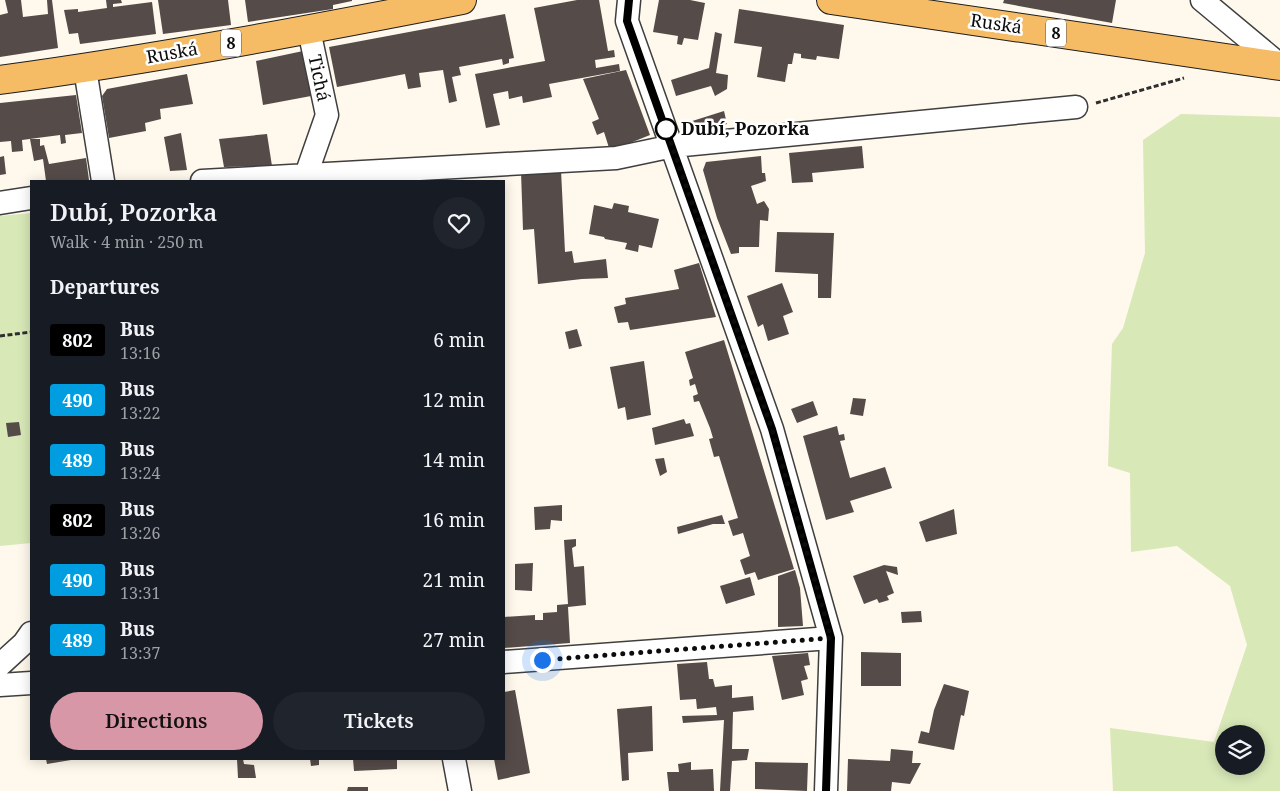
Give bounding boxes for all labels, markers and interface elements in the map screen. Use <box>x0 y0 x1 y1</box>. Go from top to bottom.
street label: Ruská <box>969 8 1024 39</box>
road number: 8 <box>1046 19 1066 46</box>
road number: 8 <box>221 29 241 56</box>
street label: Ruská <box>144 36 200 68</box>
street label: Tichá <box>303 52 337 103</box>
place label: Dubí, Pozorka <box>681 116 810 140</box>
marker: Dubí, Pozorka <box>655 118 677 140</box>
text: Dubí, Pozorka <box>50 195 217 228</box>
button: heart <box>433 197 485 249</box>
text: Walk · 4 min · 250 m <box>50 231 203 253</box>
text: Departures <box>50 274 159 300</box>
text: Bus <box>120 316 155 342</box>
text: 6 min <box>433 327 485 353</box>
text: 802 <box>62 328 93 352</box>
text: 13:16 <box>120 342 160 364</box>
text: Bus <box>120 376 155 402</box>
text: 12 min <box>423 387 485 413</box>
text: 490 <box>62 388 93 412</box>
text: 13:22 <box>120 402 160 424</box>
text: Bus <box>120 436 155 462</box>
text: 14 min <box>423 447 485 473</box>
text: 489 <box>62 448 93 472</box>
text: 13:24 <box>120 462 160 484</box>
text: Bus <box>120 496 155 522</box>
text: 16 min <box>423 507 485 533</box>
text: 802 <box>62 508 93 532</box>
text: 13:26 <box>120 522 160 544</box>
text: Bus <box>120 556 155 582</box>
text: 21 min <box>423 567 485 593</box>
text: 490 <box>62 568 93 592</box>
text: 13:31 <box>120 582 160 604</box>
text: Bus <box>120 616 155 642</box>
text: 27 min <box>423 627 485 653</box>
text: 489 <box>62 628 93 652</box>
text: 13:37 <box>120 642 160 664</box>
your location <box>530 648 555 673</box>
button: Directions <box>50 692 263 750</box>
button: Tickets <box>273 692 485 750</box>
map controls <box>1215 725 1265 775</box>
button: layers <box>1215 725 1265 775</box>

